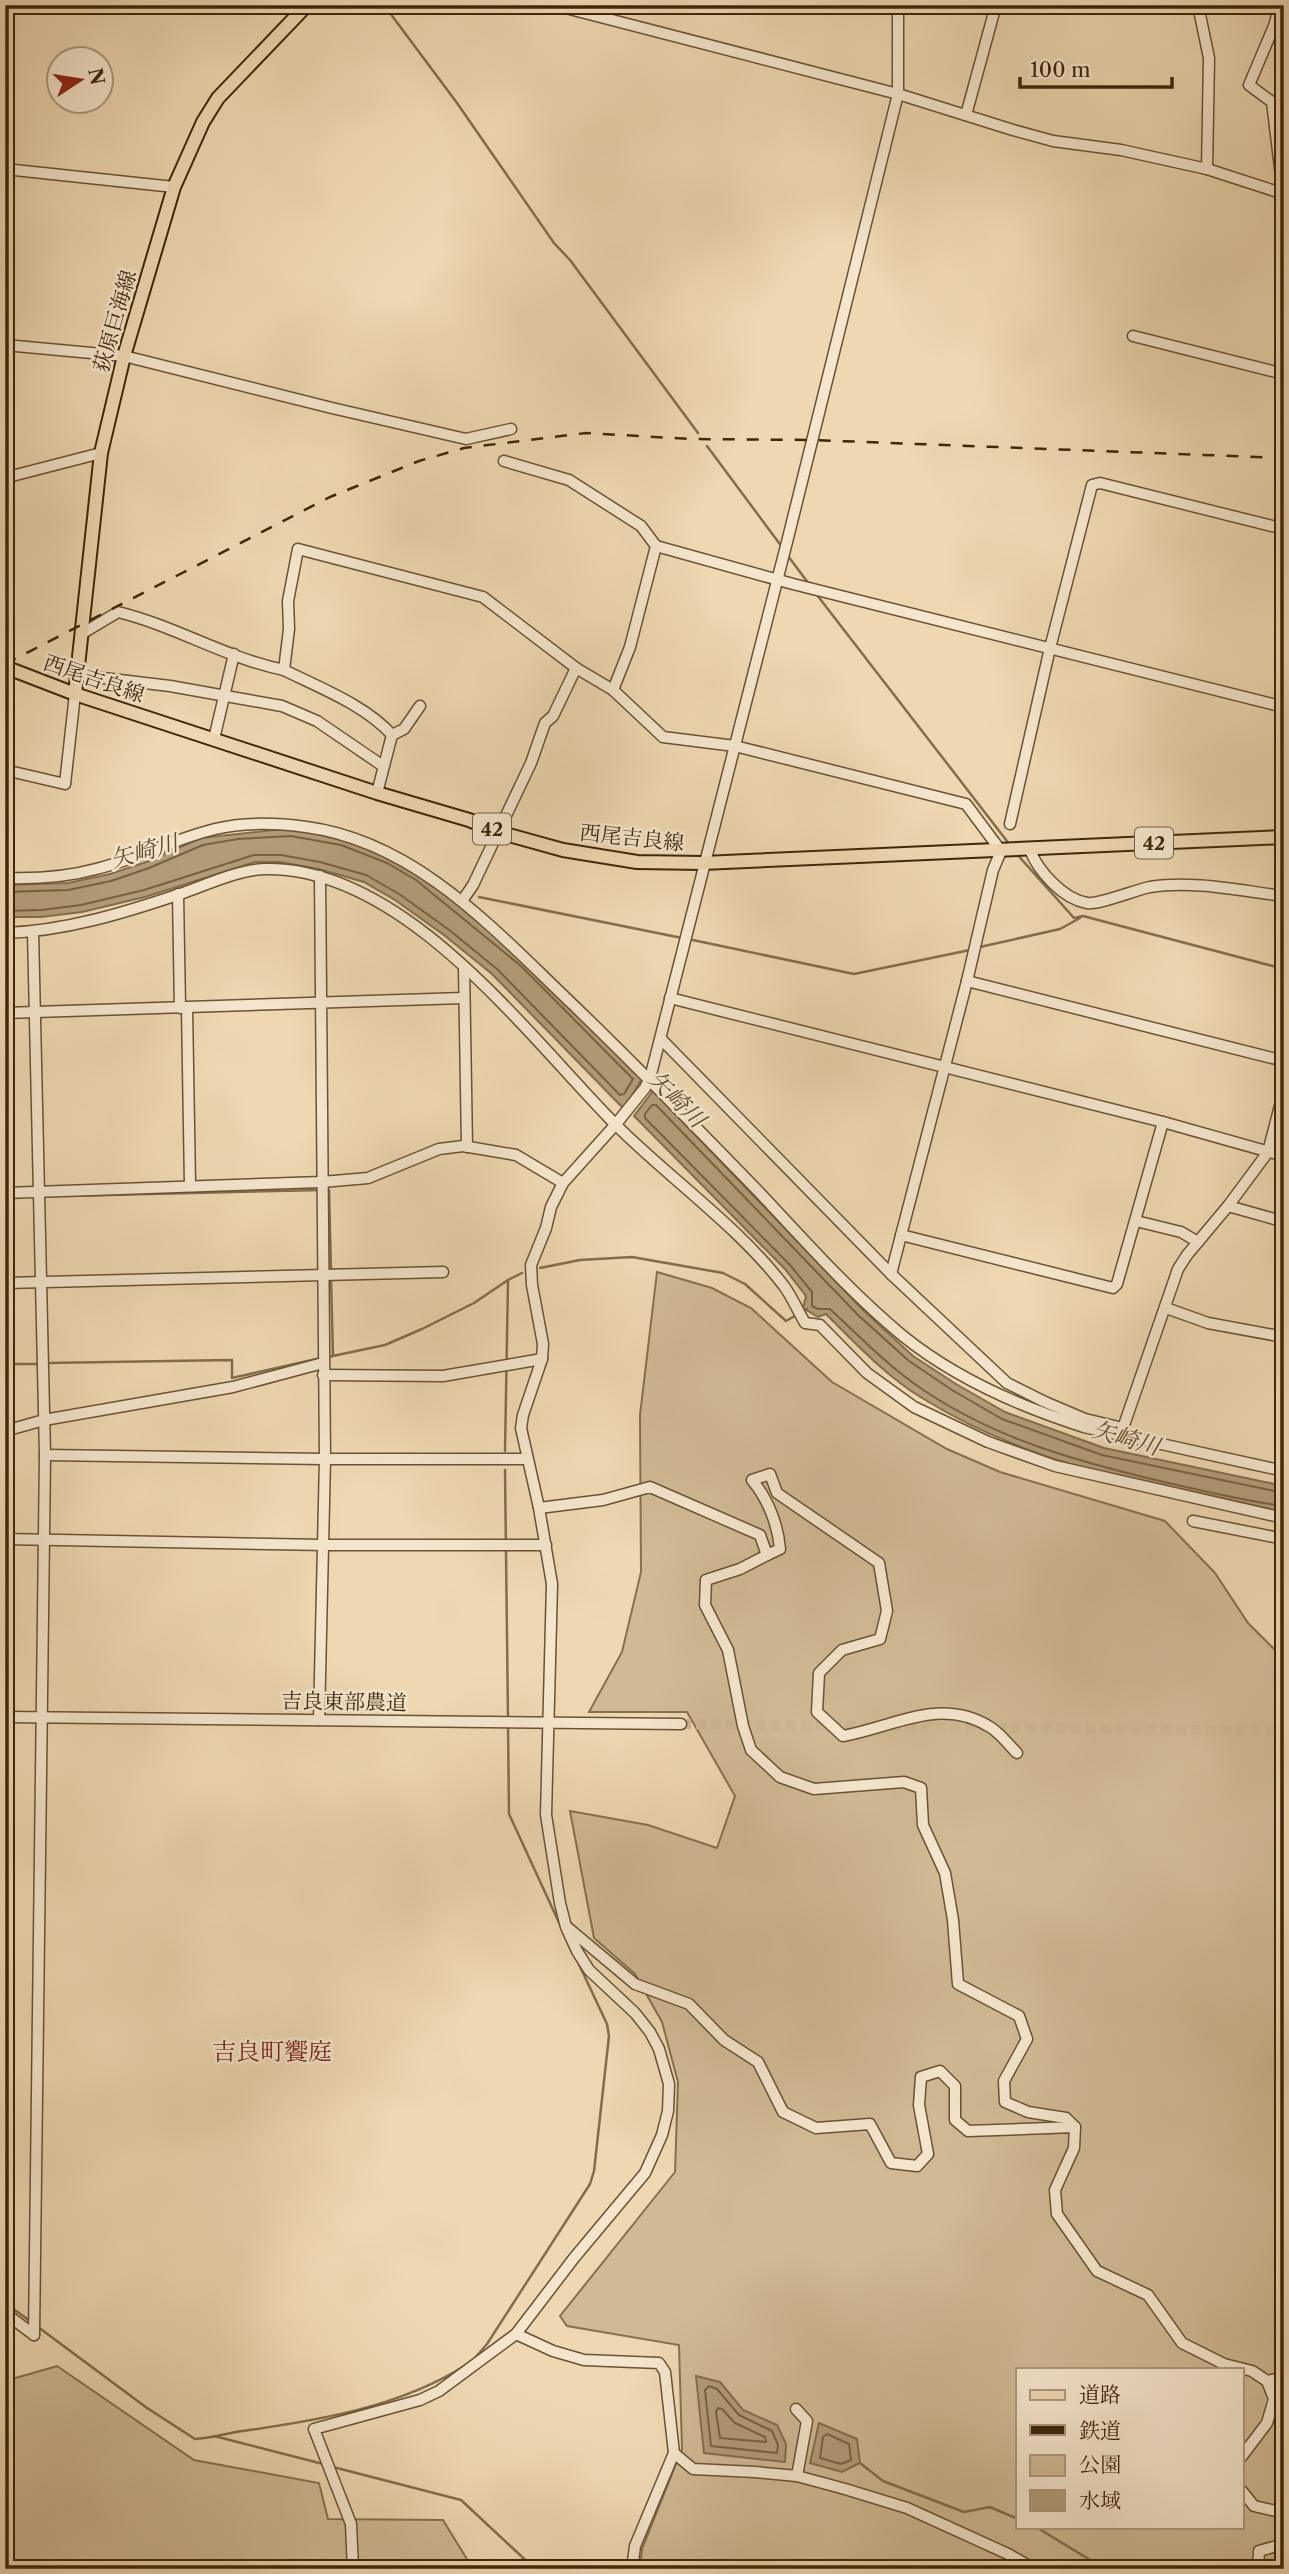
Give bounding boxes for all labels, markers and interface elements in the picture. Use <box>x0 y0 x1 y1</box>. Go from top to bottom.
north arrow <box>46 46 116 116</box>
scale bar <box>1020 46 1172 90</box>
text: 100 m <box>1030 57 1091 82</box>
text: N <box>83 66 109 87</box>
street label: 荻原巨海線 <box>88 267 141 375</box>
street label: 西尾吉良線 <box>40 650 148 707</box>
road number: 42 <box>473 814 511 844</box>
street label: 西尾吉良線 <box>579 820 686 855</box>
water label: 矢崎川 <box>107 828 184 873</box>
road number: 42 <box>1135 828 1173 858</box>
water label: 矢崎川 <box>643 1065 713 1135</box>
water label: 矢崎川 <box>1089 1415 1166 1462</box>
street label: 吉良東部農道 <box>281 1688 407 1715</box>
district label: 吉良町饗庭 <box>212 2037 332 2066</box>
legend <box>1016 2368 1244 2528</box>
text: 道路 <box>1079 2382 1121 2407</box>
text: 鉄道 <box>1079 2418 1121 2443</box>
text: 公園 <box>1079 2452 1121 2477</box>
text: 水域 <box>1079 2488 1121 2513</box>

